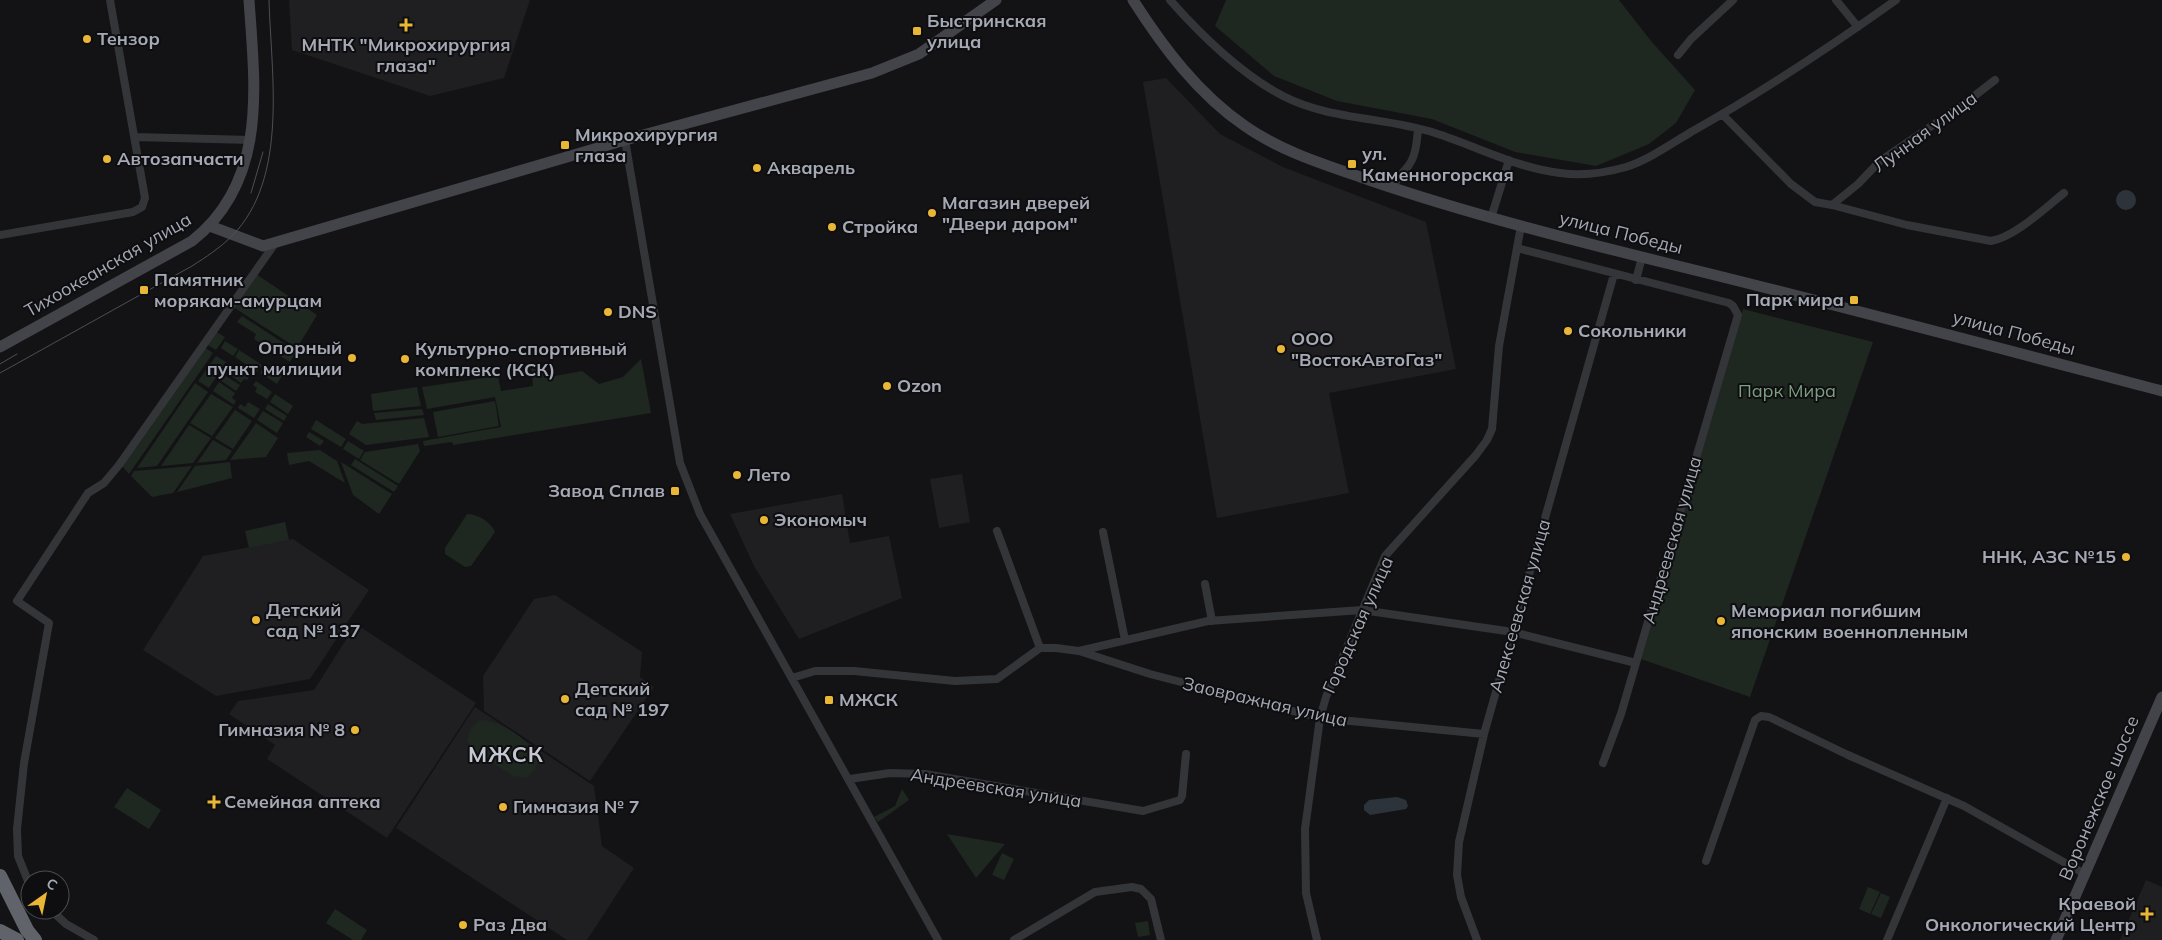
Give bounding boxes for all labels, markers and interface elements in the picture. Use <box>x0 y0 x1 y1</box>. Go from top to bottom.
place label: Быстринская улица <box>927 9 1047 53</box>
marker: МНТК "Микрохирургия глаза" <box>399 18 413 32</box>
marker: Быстринская улица <box>911 25 923 37</box>
place label: Тензор <box>97 27 160 50</box>
marker: Тензор <box>81 33 93 45</box>
place label: МНТК "Микрохирургия глаза" <box>302 33 510 77</box>
street label: Лунная улица <box>1868 86 1981 177</box>
place label: Микрохирургия глаза <box>575 123 718 167</box>
marker: Микрохирургия глаза <box>559 139 571 151</box>
place label: ул. Каменногорская <box>1362 142 1514 186</box>
place label: Автозапчасти <box>117 147 244 170</box>
marker: Автозапчасти <box>101 153 113 165</box>
place label: Акварель <box>767 156 855 179</box>
marker: ул. Каменногорская <box>1346 158 1358 170</box>
marker: Акварель <box>751 162 763 174</box>
place label: Магазин дверей "Двери даром" <box>942 191 1090 235</box>
street label: улица Победы <box>1557 206 1685 259</box>
street label: Тихоокеанская улица <box>20 207 195 322</box>
marker: Магазин дверей "Двери даром" <box>926 207 938 219</box>
place label: Стройка <box>842 215 918 238</box>
marker: Стройка <box>826 221 838 233</box>
place label: Памятник морякам-амурцам <box>154 268 322 312</box>
marker: Памятник морякам-амурцам <box>138 284 150 296</box>
place label: Парк мира <box>1746 288 1844 311</box>
marker: Парк мира <box>1848 294 1860 306</box>
place label: DNS <box>618 300 657 323</box>
street label: улица Победы <box>1950 305 2078 360</box>
marker: DNS <box>602 306 614 318</box>
place label: Сокольники <box>1578 319 1687 342</box>
marker: Сокольники <box>1562 325 1574 337</box>
place label: ООО "ВостокАвтоГаз" <box>1291 327 1442 371</box>
place label: Опорный пункт милиции <box>207 336 342 380</box>
place label: Культурно-спортивный комплекс (КСК) <box>415 337 627 381</box>
marker: ООО "ВостокАвтоГаз" <box>1275 343 1287 355</box>
marker: Опорный пункт милиции <box>346 352 358 364</box>
marker: Культурно-спортивный комплекс (КСК) <box>399 353 411 365</box>
place label: Ozon <box>897 374 942 397</box>
park label: Парк Мира <box>1738 379 1836 402</box>
marker: Ozon <box>881 380 893 392</box>
street label: Андреевская улица <box>1637 454 1706 626</box>
place label: Лето <box>747 463 791 486</box>
marker: Лето <box>731 469 743 481</box>
place label: Завод Сплав <box>548 479 665 502</box>
marker: Завод Сплав <box>669 485 681 497</box>
place label: Экономыч <box>774 508 867 531</box>
marker: Экономыч <box>758 514 770 526</box>
street label: Алексеевская улица <box>1484 517 1555 695</box>
place label: ННК, АЗС №15 <box>1982 545 2116 568</box>
marker: ННК, АЗС №15 <box>2120 551 2132 563</box>
street label: Городская улица <box>1317 553 1398 697</box>
place label: Детский сад № 137 <box>266 598 360 642</box>
place label: Мемориал погибшим японским военнопленным <box>1731 599 1968 643</box>
marker: Детский сад № 137 <box>250 614 262 626</box>
marker: Мемориал погибшим японским военнопленным <box>1715 615 1727 627</box>
street label: Заовражная улица <box>1180 671 1350 732</box>
place label: Детский сад № 197 <box>575 677 669 721</box>
place label: МЖСК <box>839 688 898 711</box>
marker: Детский сад № 197 <box>559 693 571 705</box>
marker: МЖСК <box>823 694 835 706</box>
street label: Воронежское шоссе <box>2053 712 2144 884</box>
place label: Гимназия № 8 <box>218 718 345 741</box>
marker: Гимназия № 8 <box>349 724 361 736</box>
district label: МЖСК <box>468 740 544 768</box>
street label: Андреевская улица <box>909 763 1083 812</box>
place label: Семейная аптека <box>224 790 381 813</box>
place label: Гимназия № 7 <box>513 795 640 818</box>
marker: Семейная аптека <box>208 796 220 808</box>
marker: Гимназия № 7 <box>497 801 509 813</box>
north arrow <box>20 870 70 920</box>
text: С <box>43 874 61 894</box>
place label: Краевой Онкологический Центр <box>1925 892 2136 936</box>
marker: Краевой Онкологический Центр <box>2140 907 2154 921</box>
place label: Раз Два <box>473 913 547 936</box>
marker: Раз Два <box>457 919 469 931</box>

